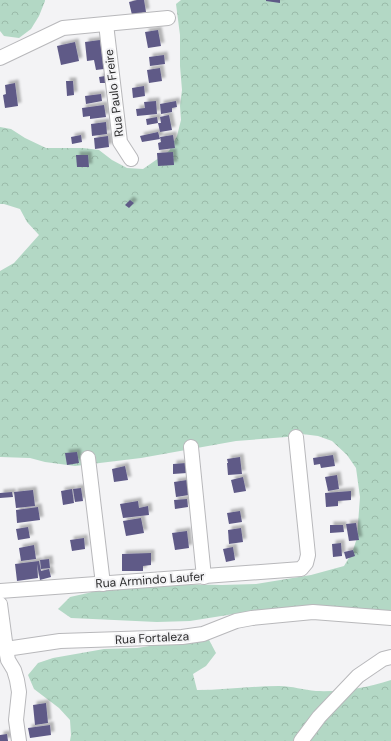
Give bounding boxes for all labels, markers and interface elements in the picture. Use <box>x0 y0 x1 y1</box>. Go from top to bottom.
street label: Rua Paulo Freire <box>101 48 127 138</box>
street label: Rua Armindo Laufer <box>95 568 206 592</box>
street label: Rua Fortaleza <box>115 628 189 648</box>

